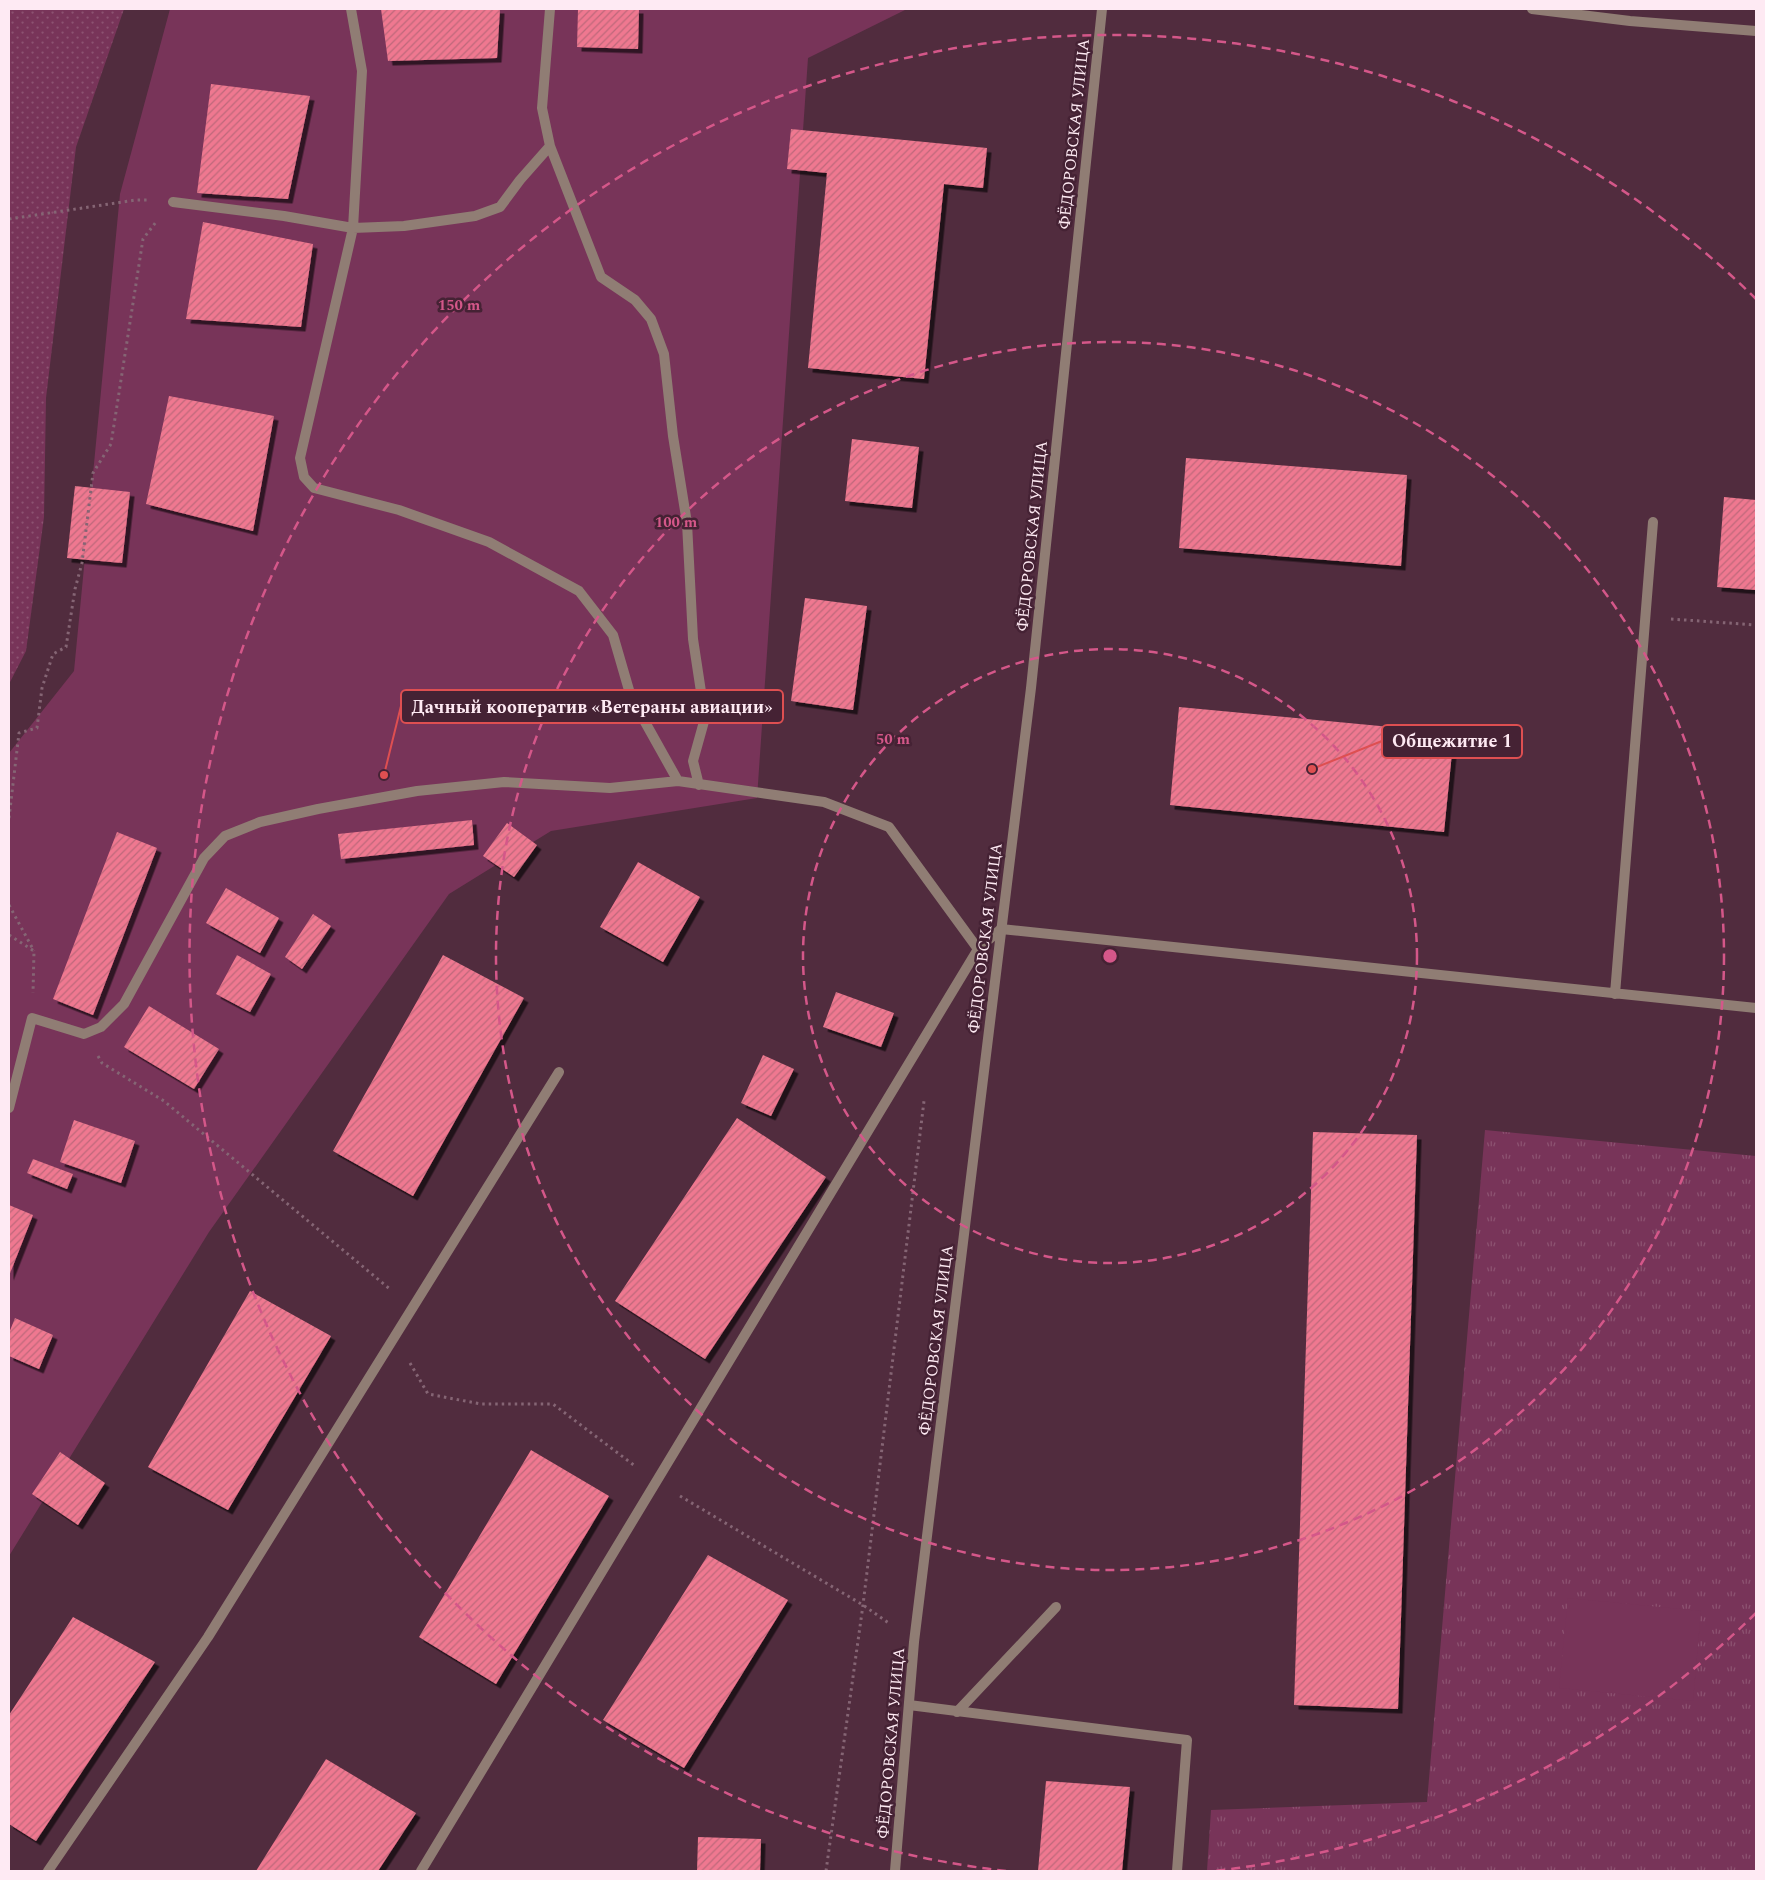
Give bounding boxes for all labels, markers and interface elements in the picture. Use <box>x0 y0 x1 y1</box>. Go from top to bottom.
street label: ФЁДОРОВСКАЯ УЛИЦА <box>1052 37 1096 231</box>
text: 150 m <box>438 294 481 317</box>
street label: ФЁДОРОВСКАЯ УЛИЦА <box>1010 439 1054 633</box>
text: 100 m <box>655 511 698 534</box>
callout: Дачный кооператив «Ветераны авиации» <box>401 690 783 723</box>
text: Дачный кооператив «Ветераны авиации» <box>411 694 773 721</box>
callout: Общежитие 1 <box>1382 725 1522 758</box>
text: 50 m <box>876 728 911 751</box>
text: Общежитие 1 <box>1392 728 1512 755</box>
street label: ФЁДОРОВСКАЯ УЛИЦА <box>961 841 1009 1035</box>
centre of rings <box>1101 947 1119 965</box>
street label: ФЁДОРОВСКАЯ УЛИЦА <box>912 1243 960 1437</box>
street label: ФЁДОРОВСКАЯ УЛИЦА <box>871 1646 911 1840</box>

